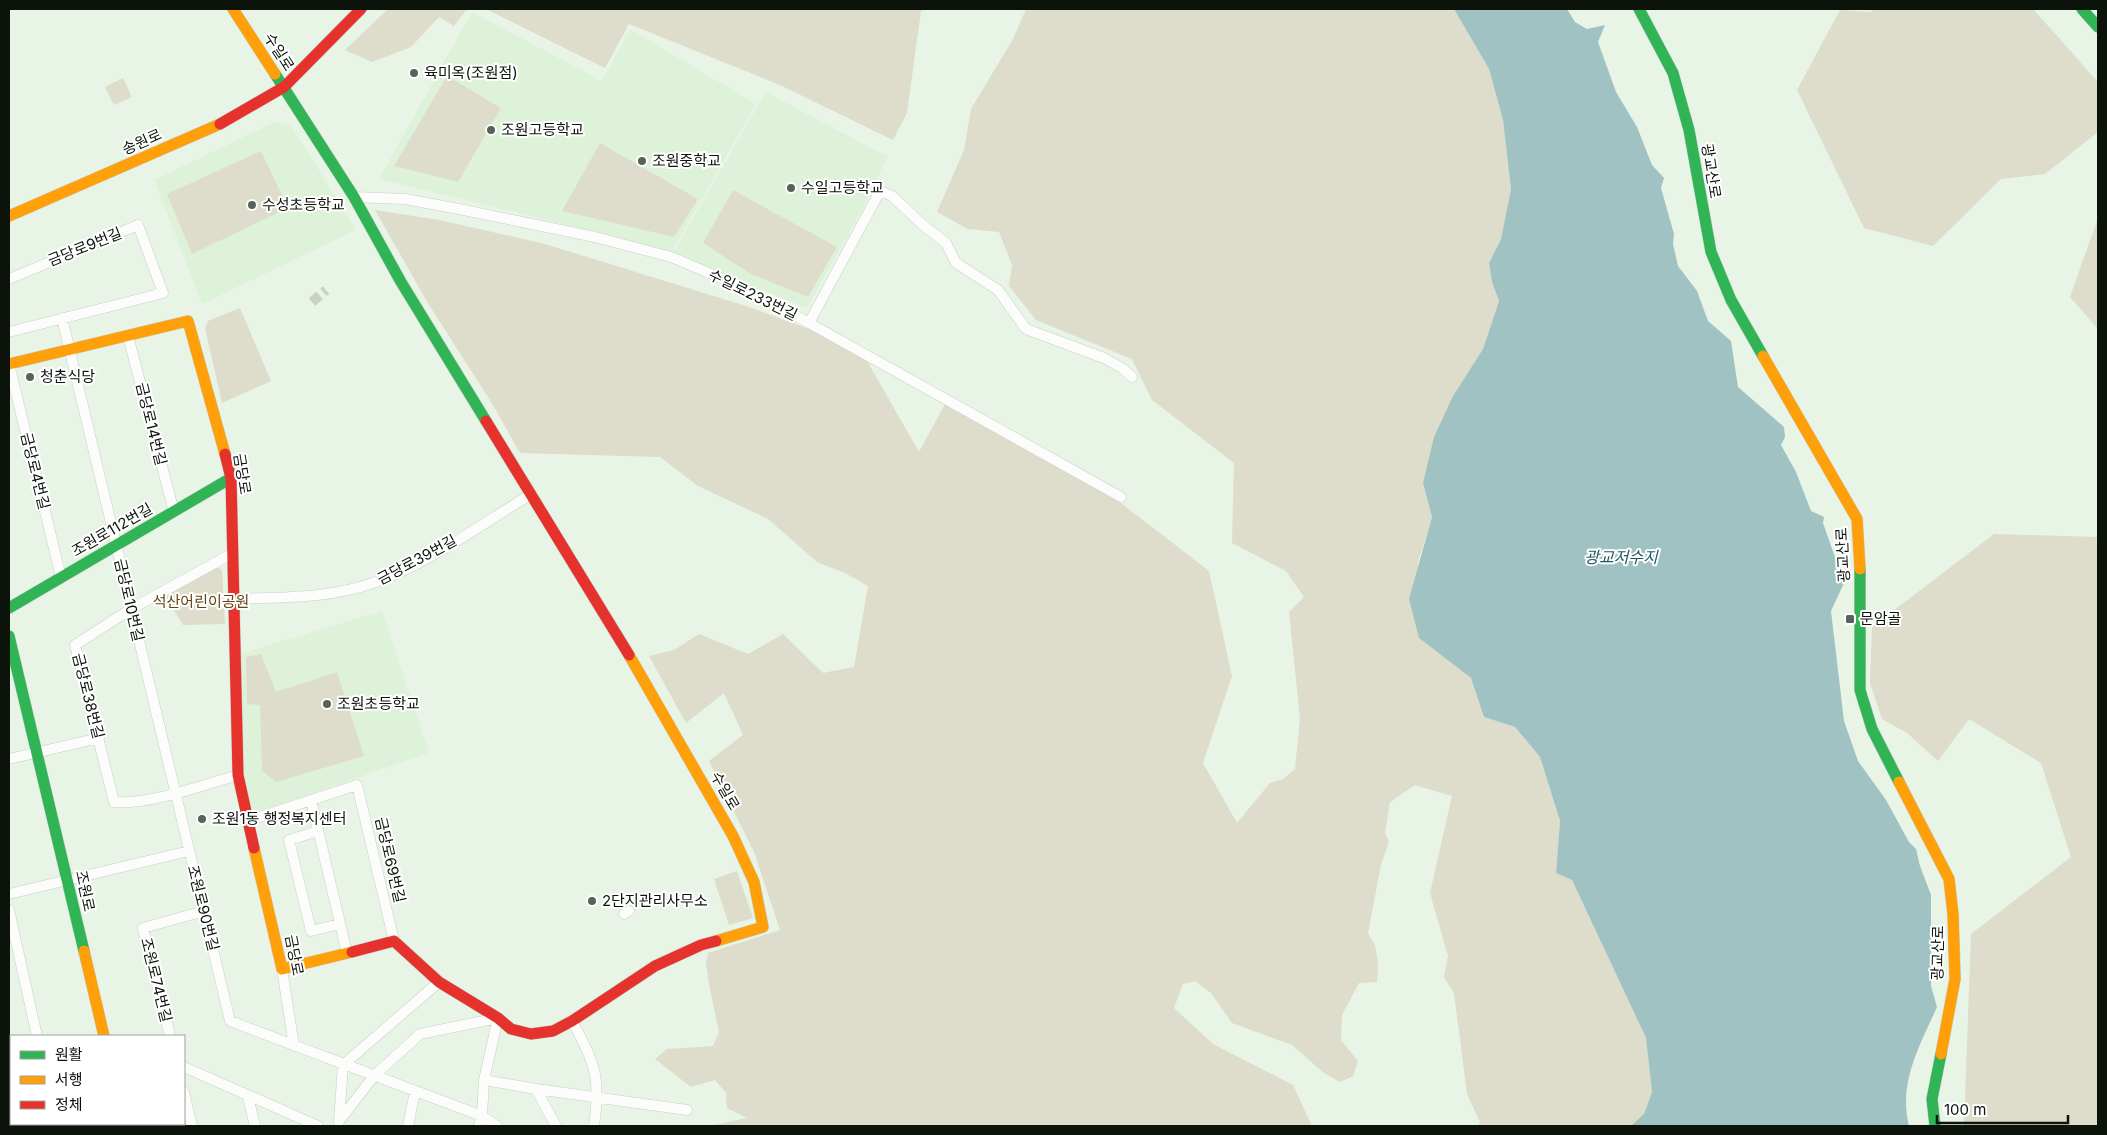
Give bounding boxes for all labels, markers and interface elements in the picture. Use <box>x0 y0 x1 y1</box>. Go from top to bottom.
street label: 수일로 <box>260 29 299 74</box>
place label: 육미옥(조원점) <box>424 63 518 82</box>
marker: 육미옥(조원점) <box>408 67 420 79</box>
place label: 조원고등학교 <box>501 120 584 139</box>
street label: 송원로 <box>119 124 165 159</box>
marker: 조원고등학교 <box>485 124 497 136</box>
street label: 광교산로 <box>1698 142 1725 200</box>
place label: 조원중학교 <box>652 151 721 170</box>
marker: 조원중학교 <box>636 155 648 167</box>
place label: 수일고등학교 <box>801 178 884 197</box>
marker: 수일고등학교 <box>785 182 797 194</box>
place label: 수성초등학교 <box>262 195 345 214</box>
marker: 수성초등학교 <box>246 199 258 211</box>
street label: 금당로9번길 <box>45 223 125 270</box>
street label: 수일로233번길 <box>706 265 801 324</box>
place label: 청춘식당 <box>40 367 95 386</box>
marker: 청춘식당 <box>24 371 36 383</box>
street label: 금당로14번길 <box>132 380 171 467</box>
street label: 금당로4번길 <box>17 430 54 511</box>
street label: 금당로 <box>230 452 255 496</box>
street label: 조원로112번길 <box>68 499 156 560</box>
street label: 광교산로 <box>1832 527 1853 583</box>
street label: 금당로39번길 <box>374 531 460 589</box>
water label: 광교저수지 <box>1584 547 1659 567</box>
street label: 금당로10번길 <box>111 557 148 643</box>
park label: 석산어린이공원 <box>153 592 249 611</box>
place label: 문암골 <box>1860 609 1901 628</box>
marker: 문암골 <box>1844 613 1856 625</box>
street label: 금당로38번길 <box>69 651 108 741</box>
place label: 조원초등학교 <box>337 694 420 713</box>
marker: 조원초등학교 <box>321 698 333 710</box>
street label: 수일로 <box>707 768 744 813</box>
place label: 조원1동 행정복지센터 <box>212 809 347 828</box>
marker: 조원1동 행정복지센터 <box>196 813 208 825</box>
street label: 금당로69번길 <box>371 815 410 905</box>
street label: 조원로90번길 <box>184 863 223 953</box>
street label: 조원로 <box>72 869 99 913</box>
place label: 2단지관리사무소 <box>602 891 708 910</box>
marker: 2단지관리사무소 <box>586 895 598 907</box>
street label: 광교산로 <box>1928 925 1947 981</box>
street label: 금당로 <box>281 933 308 977</box>
street label: 조원로74번길 <box>137 936 176 1024</box>
legend <box>10 1035 185 1125</box>
text: 원활 <box>55 1045 83 1064</box>
text: 서행 <box>55 1070 83 1089</box>
scale bar <box>1937 1092 2068 1124</box>
text: 정체 <box>55 1095 83 1114</box>
text: 100 m <box>1944 1100 1986 1119</box>

